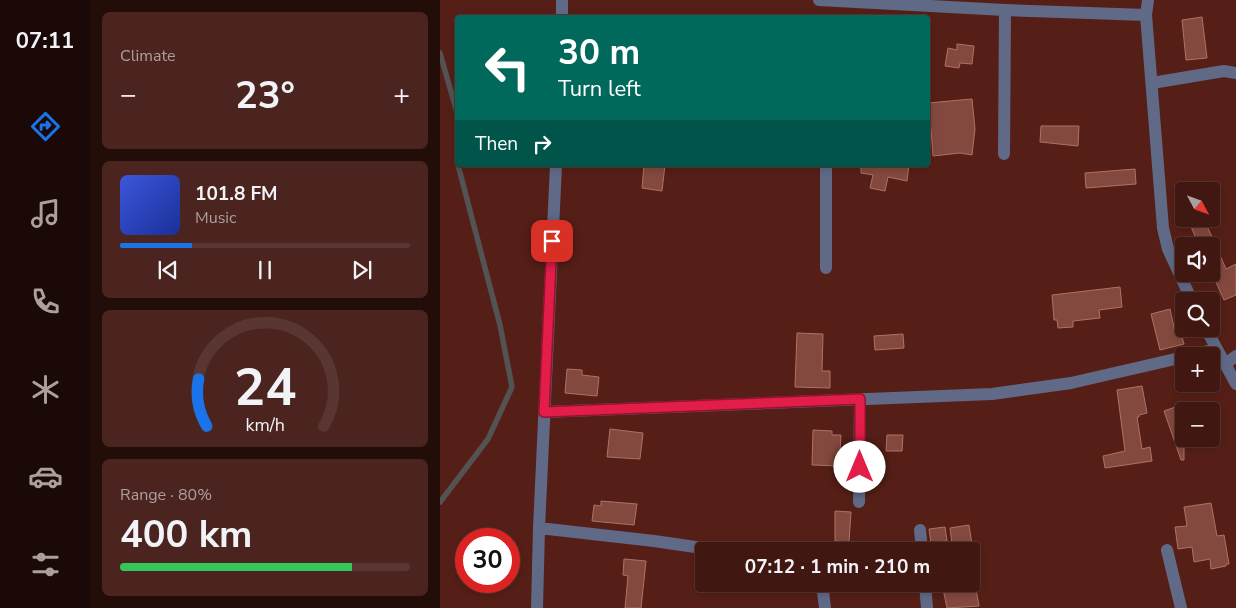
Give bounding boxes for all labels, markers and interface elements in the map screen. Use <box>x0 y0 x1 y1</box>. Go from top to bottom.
text: 07:11 <box>16 26 74 56</box>
text: 30 m <box>558 29 640 76</box>
icon: left <box>475 35 540 100</box>
text: Climate <box>120 45 175 67</box>
text: 23° <box>235 70 295 121</box>
text: Turn left <box>558 74 641 104</box>
text: − <box>120 76 137 114</box>
text: + <box>393 76 410 114</box>
icon: directions <box>28 109 63 144</box>
icon: right <box>528 130 556 158</box>
text: Then <box>475 131 518 157</box>
text: 101.8 FM <box>195 181 278 207</box>
north arrow <box>1175 182 1220 228</box>
map controls <box>1175 182 1220 447</box>
icon: music <box>28 196 63 231</box>
text: Music <box>195 207 236 229</box>
pin <box>531 220 573 262</box>
icon: arrive <box>538 227 566 255</box>
button: sound <box>1175 237 1220 282</box>
icon: previous <box>154 256 182 284</box>
icon: pause <box>251 256 279 284</box>
icon: next <box>348 256 376 284</box>
icon: phone <box>28 284 63 319</box>
button: search <box>1175 292 1220 337</box>
button: + <box>1175 347 1220 392</box>
text: 24 <box>234 352 296 423</box>
icon: climate <box>28 372 63 407</box>
button: − <box>1175 402 1220 447</box>
text: km/h <box>245 413 285 437</box>
position arrow <box>833 440 885 492</box>
icon: car <box>28 459 63 494</box>
text: Range · 80% <box>120 484 212 506</box>
text: 400 km <box>120 509 252 560</box>
speed limit sign: 30 <box>455 528 520 593</box>
icon: filters <box>28 547 63 582</box>
text: 07:12 · 1 min · 210 m <box>745 554 930 580</box>

